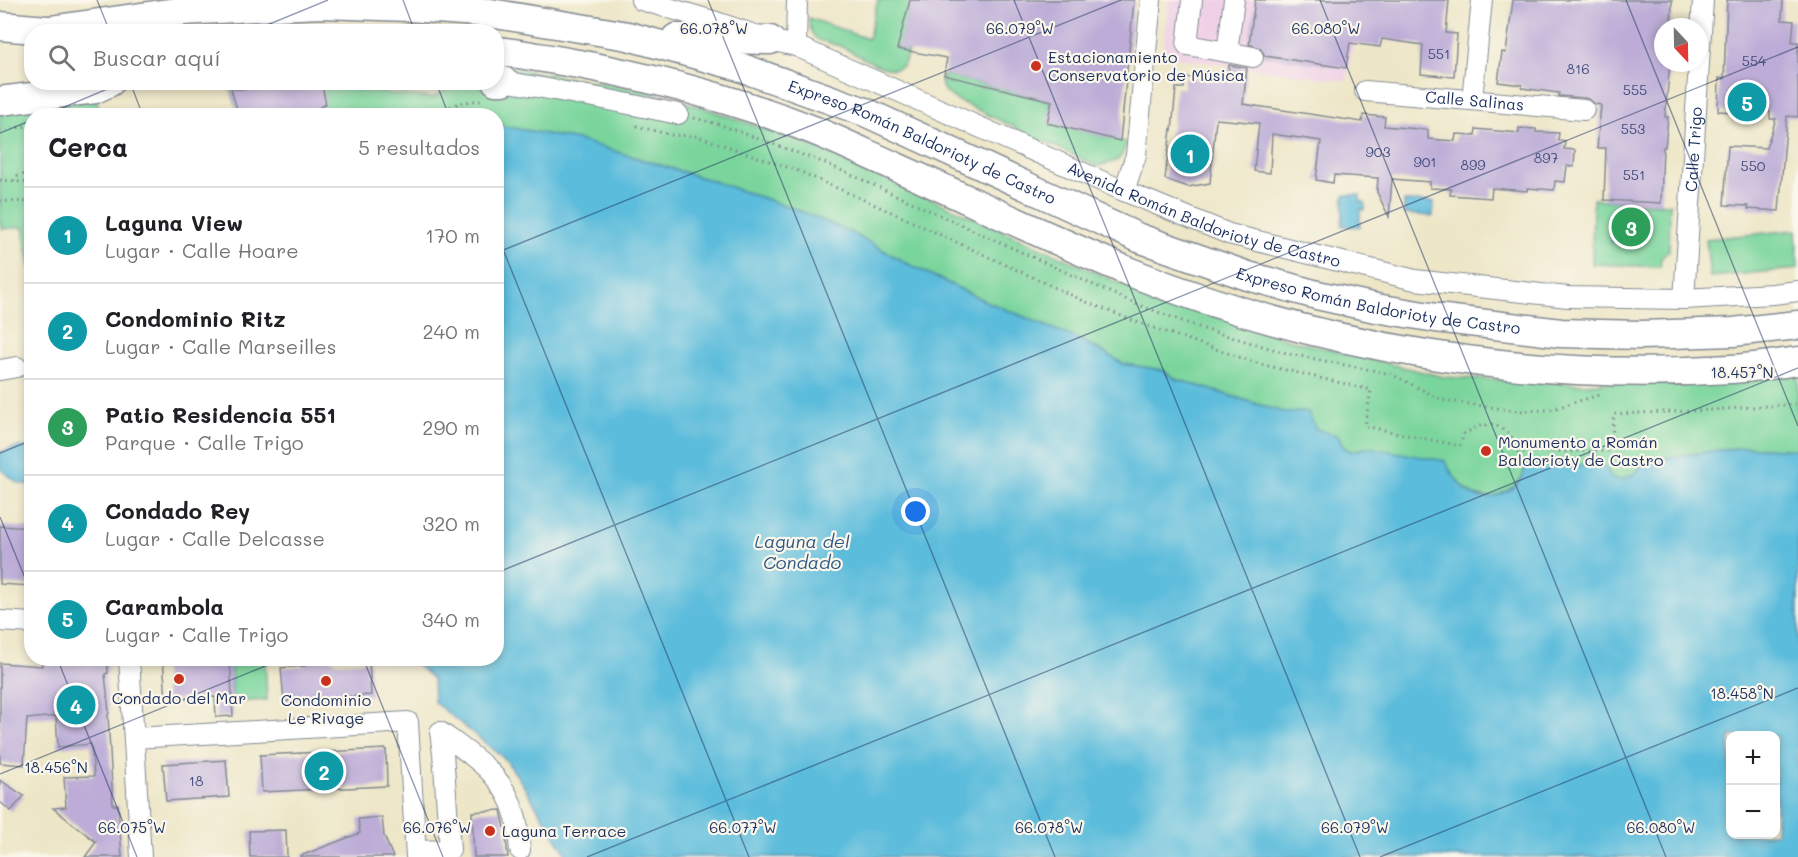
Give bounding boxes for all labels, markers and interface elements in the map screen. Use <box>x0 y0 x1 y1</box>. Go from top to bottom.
text: 66.078°W <box>680 18 748 38</box>
text: 66.079°W <box>986 18 1054 38</box>
text: 66.080°W <box>1291 18 1361 38</box>
north arrow <box>1654 18 1708 72</box>
search box <box>24 24 504 90</box>
icon: search <box>45 41 78 74</box>
text: Buscar aquí <box>93 43 221 72</box>
house number: 551 <box>1428 44 1450 63</box>
place label: Estacionamiento Conservatorio de Música <box>1048 46 1245 85</box>
house number: 554 <box>1742 51 1767 70</box>
marker: Estacionamiento Conservatorio de Música <box>1029 59 1043 73</box>
house number: 816 <box>1566 59 1590 78</box>
street label: Expreso Román Baldorioty de Castro <box>786 74 1059 208</box>
house number: 555 <box>1623 80 1647 99</box>
pin: 5 <box>1728 80 1766 124</box>
street label: Calle Salinas <box>1424 85 1525 115</box>
street label: Calle Trigo <box>1680 106 1706 192</box>
house number: 553 <box>1621 119 1645 138</box>
text: Cerca <box>48 130 128 164</box>
pin: 1 <box>1170 132 1210 176</box>
text: 5 resultados <box>358 134 480 160</box>
house number: 903 <box>1365 142 1391 161</box>
house number: 897 <box>1534 148 1558 167</box>
house number: 901 <box>1413 152 1437 171</box>
house number: 899 <box>1460 155 1486 174</box>
street label: Avenida Román Baldorioty de Castro <box>1064 156 1343 271</box>
house number: 550 <box>1741 156 1766 175</box>
house number: 551 <box>1623 165 1645 184</box>
pin: 3 <box>1612 204 1650 250</box>
text: Laguna View <box>105 208 243 237</box>
text: 1 <box>63 222 72 248</box>
text: 170 m <box>425 222 480 248</box>
text: Lugar · Calle Hoare <box>105 237 299 263</box>
street label: Expreso Román Baldorioty de Castro <box>1234 262 1522 338</box>
text: Condominio Ritz <box>105 304 286 333</box>
text: 2 <box>62 318 73 344</box>
text: 240 m <box>422 318 480 344</box>
text: Lugar · Calle Marseilles <box>105 333 336 359</box>
text: 18.457°N <box>1711 362 1773 382</box>
text: Patio Residencia 551 <box>105 400 336 429</box>
text: 3 <box>62 414 74 440</box>
text: 290 m <box>422 414 480 440</box>
text: Parque · Calle Trigo <box>105 429 304 455</box>
place label: Monumento a Román Baldorioty de Castro <box>1498 431 1663 470</box>
marker: Monumento a Román Baldorioty de Castro <box>1479 444 1493 458</box>
text: Condado Rey <box>105 496 250 525</box>
your location <box>901 497 930 526</box>
text: 4 <box>61 510 74 536</box>
text: 320 m <box>422 510 480 536</box>
text: Lugar · Calle Delcasse <box>105 525 325 551</box>
water label: Laguna del Condado <box>755 529 850 574</box>
text: Carambola <box>105 592 224 621</box>
text: 5 <box>62 606 73 632</box>
text: 340 m <box>422 606 480 632</box>
text: Lugar · Calle Trigo <box>105 621 288 647</box>
marker: Condado del Mar <box>172 672 186 686</box>
marker: Condominio Le Rivage <box>319 674 333 688</box>
pin: 4 <box>56 682 96 728</box>
text: 18.458°N <box>1710 683 1774 703</box>
place label: Condado del Mar <box>112 687 246 708</box>
place label: Condominio Le Rivage <box>281 689 371 728</box>
map controls <box>1726 731 1780 839</box>
button: + <box>1726 731 1780 785</box>
pin: 2 <box>304 748 344 794</box>
text: 18.456°N <box>24 757 88 777</box>
house number: 18 <box>189 771 203 790</box>
button: − <box>1726 785 1780 839</box>
text: 66.075°W <box>98 817 166 837</box>
text: 66.076°W <box>403 817 471 837</box>
text: 66.077°W <box>709 817 777 837</box>
text: 66.078°W <box>1015 817 1083 837</box>
text: 66.079°W <box>1321 817 1389 837</box>
text: 66.080°W <box>1626 817 1696 837</box>
place label: Laguna Terrace <box>502 820 627 841</box>
marker: Laguna Terrace <box>483 824 497 838</box>

